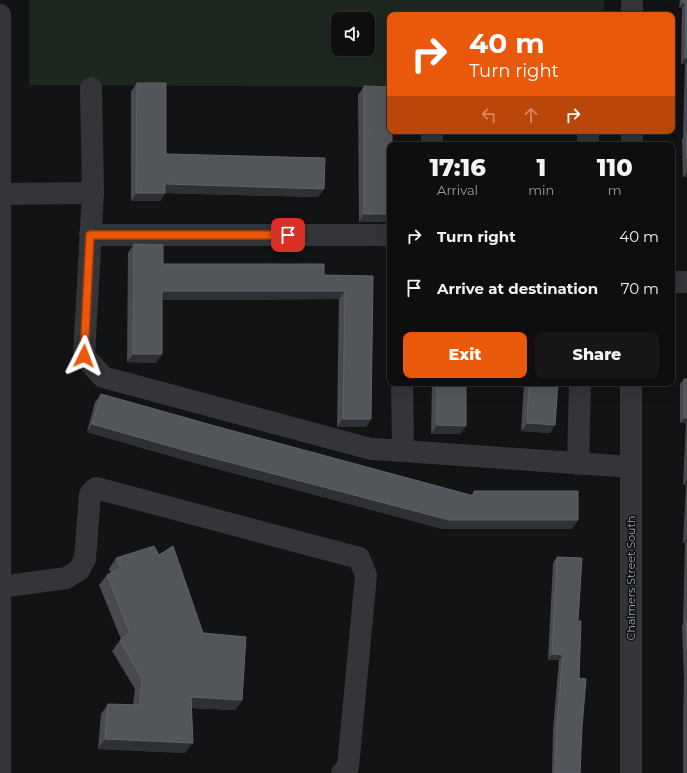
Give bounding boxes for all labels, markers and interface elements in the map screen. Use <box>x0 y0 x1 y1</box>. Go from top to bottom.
map controls <box>331 12 375 56</box>
button: sound <box>331 12 375 56</box>
text: 40 m <box>469 26 545 60</box>
icon: right <box>403 28 455 80</box>
text: Turn right <box>469 60 559 82</box>
icon: left <box>478 104 500 126</box>
icon: ahead <box>520 104 542 126</box>
icon: right <box>562 104 584 126</box>
text: 17:16 <box>429 153 486 182</box>
text: 1 <box>536 153 546 182</box>
text: 110 <box>597 153 633 182</box>
text: Arrival <box>437 182 478 198</box>
text: min <box>528 182 554 198</box>
text: m <box>608 182 622 198</box>
pin <box>271 218 305 252</box>
icon: arrive <box>277 224 299 246</box>
icon: right <box>403 225 425 247</box>
text: Turn right <box>437 227 516 246</box>
text: 40 m <box>619 227 659 246</box>
icon: arrive <box>403 277 425 299</box>
text: Arrive at destination <box>437 279 598 298</box>
text: 70 m <box>621 279 659 298</box>
button: Exit <box>403 332 527 378</box>
button: Share <box>535 332 659 378</box>
position arrow <box>63 335 105 377</box>
street label: Chalmers Street South <box>624 516 638 640</box>

